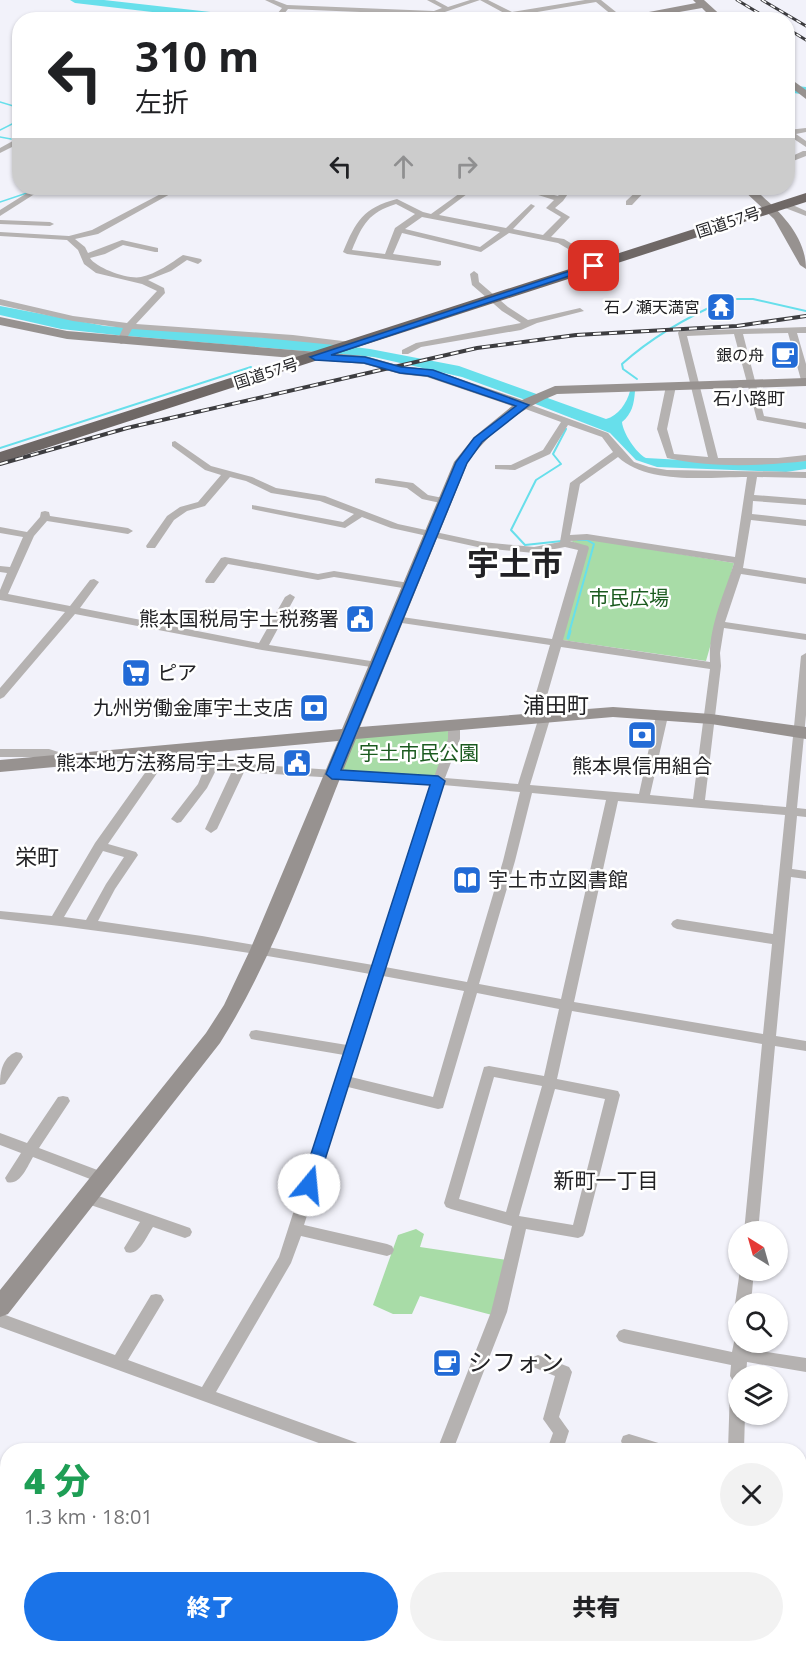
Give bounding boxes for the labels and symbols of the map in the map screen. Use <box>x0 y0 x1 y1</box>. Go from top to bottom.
street label: 国道57号 <box>693 201 763 243</box>
pin <box>568 240 619 291</box>
temple icon: 石ノ瀬天満宮 <box>705 291 737 323</box>
place label: 石ノ瀬天満宮 <box>604 296 700 318</box>
cafe icon: 銀の舟 <box>769 339 801 371</box>
place label: 銀の舟 <box>716 344 764 366</box>
street label: 国道57号 <box>231 352 301 394</box>
district label: 石小路町 <box>713 386 785 410</box>
district label: 宇土市 <box>467 541 563 584</box>
park label: 市民広場 <box>589 584 669 611</box>
public building icon: 熊本国税局宇土税務署 <box>344 603 376 635</box>
place label: 熊本国税局宇土税務署 <box>139 605 339 632</box>
supermarket icon: ピア <box>120 657 152 689</box>
place label: ピア <box>157 659 197 686</box>
district label: 浦田町 <box>523 689 589 719</box>
bank icon: 九州労働金庫宇土支店 <box>298 692 330 724</box>
place label: 九州労働金庫宇土支店 <box>93 694 293 721</box>
bank icon: 熊本県信用組合 <box>626 719 658 751</box>
park label: 宇土市民公園 <box>359 739 479 766</box>
public building icon: 熊本地方法務局宇土支局 <box>281 747 313 779</box>
place label: 熊本地方法務局宇土支局 <box>56 749 276 776</box>
place label: 熊本県信用組合 <box>572 752 712 779</box>
district label: 栄町 <box>15 841 59 871</box>
library icon: 宇土市立図書館 <box>451 864 483 896</box>
place label: 宇土市立図書館 <box>488 866 628 893</box>
position arrow <box>277 1153 341 1217</box>
district label: 新町一丁目 <box>554 1166 659 1194</box>
north arrow <box>728 1221 788 1281</box>
place label: シフォン <box>468 1345 564 1378</box>
cafe icon: シフォン <box>431 1347 463 1379</box>

